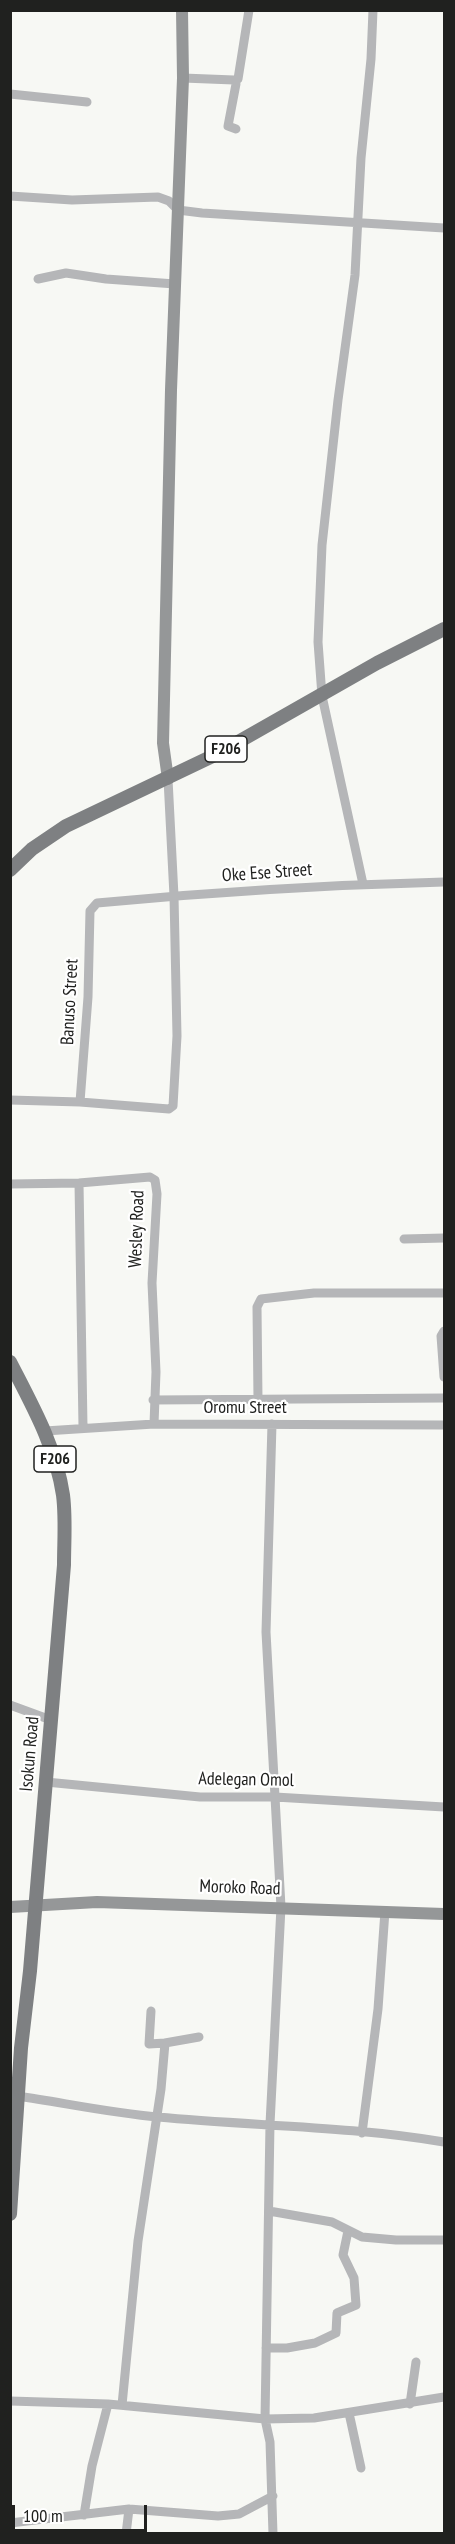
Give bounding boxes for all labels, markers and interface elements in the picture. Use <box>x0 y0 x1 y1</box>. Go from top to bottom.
road number: F206 <box>205 736 247 762</box>
street label: Oke Ese Street <box>221 859 313 887</box>
street label: Banuso Street <box>57 958 83 1046</box>
street label: Wesley Road <box>125 1190 149 1268</box>
street label: Oromu Street <box>203 1397 287 1419</box>
road number: F206 <box>34 1446 76 1472</box>
street label: Isokun Road <box>16 1716 44 1792</box>
street label: Adelegan Omol <box>198 1768 294 1792</box>
street label: Moroko Road <box>199 1876 281 1900</box>
scale bar <box>15 2493 150 2531</box>
text: 100 m <box>23 2504 63 2527</box>

